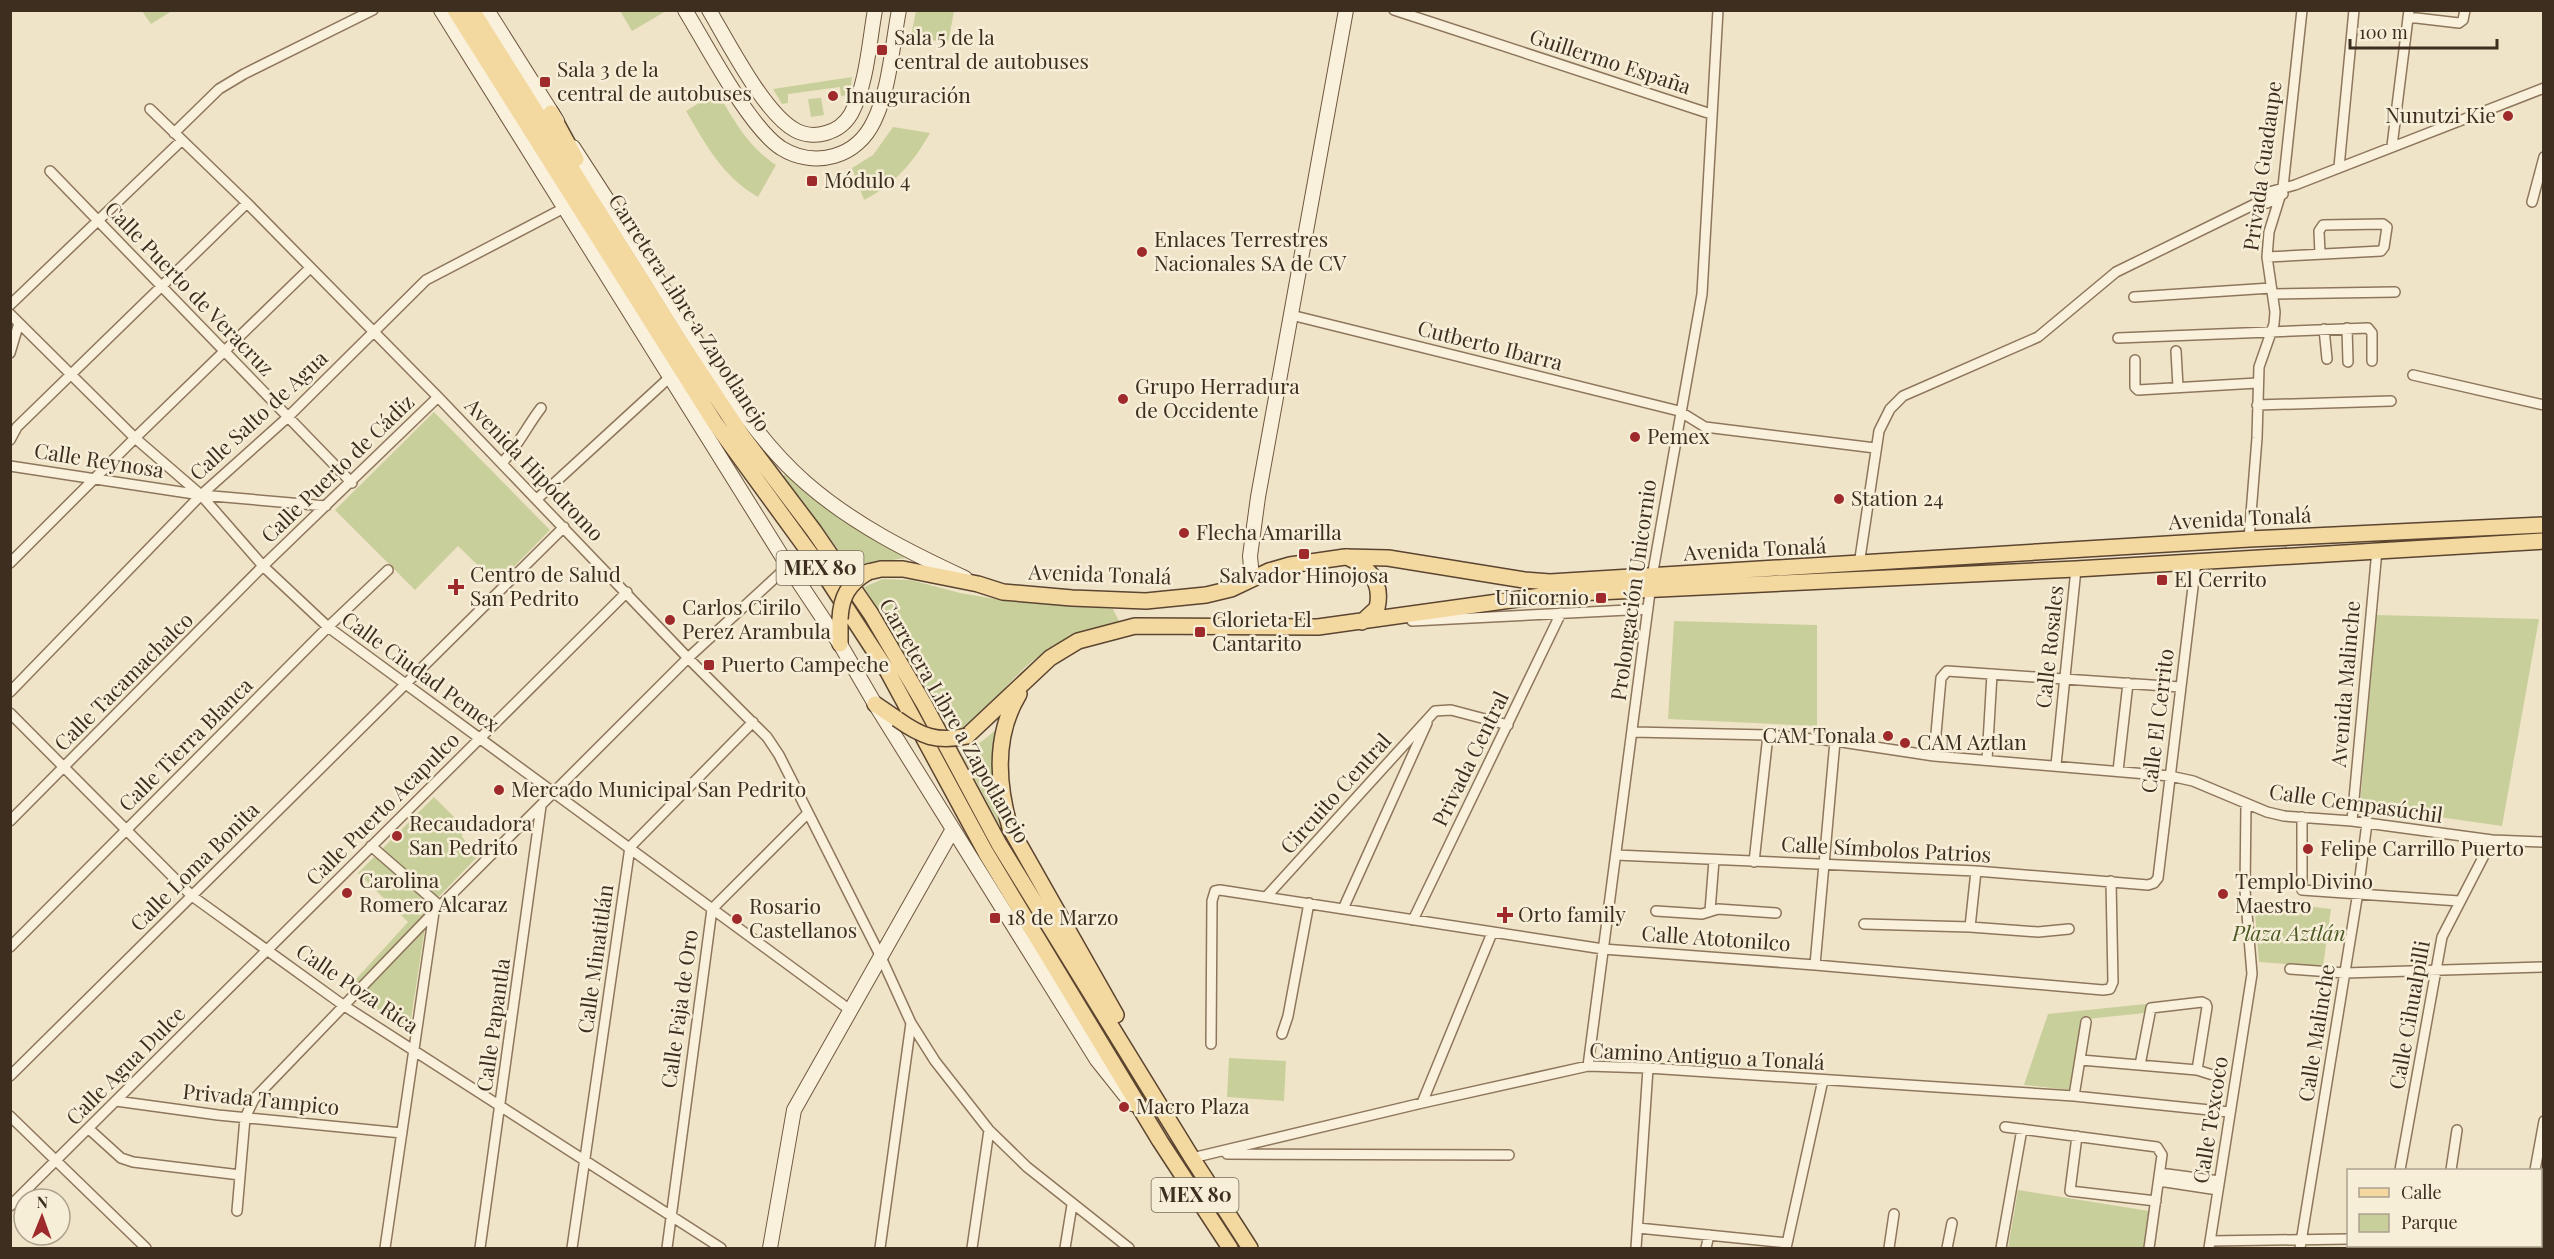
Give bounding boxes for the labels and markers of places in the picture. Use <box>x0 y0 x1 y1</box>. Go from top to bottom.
place label: Sala 5 de la central de autobuses <box>894 22 1089 74</box>
marker: Sala 5 de la central de autobuses <box>875 43 889 57</box>
place label: Sala 3 de la central de autobuses <box>557 54 752 106</box>
marker: Sala 3 de la central de autobuses <box>538 75 552 89</box>
place label: Inauguración <box>845 80 971 108</box>
marker: Inauguración <box>826 89 840 103</box>
place label: Nunutzi Kie <box>2385 100 2496 128</box>
marker: Nunutzi Kie <box>2501 109 2515 123</box>
place label: Módulo 4 <box>824 165 910 193</box>
marker: Módulo 4 <box>805 174 819 188</box>
place label: Enlaces Terrestres Nacionales SA de CV <box>1154 224 1347 276</box>
marker: Enlaces Terrestres Nacionales SA de CV <box>1135 245 1149 259</box>
place label: Grupo Herradura de Occidente <box>1135 371 1300 423</box>
marker: Grupo Herradura de Occidente <box>1116 392 1130 406</box>
place label: Pemex <box>1647 421 1710 449</box>
marker: Pemex <box>1628 430 1642 444</box>
place label: Station 24 <box>1851 483 1944 511</box>
marker: Station 24 <box>1832 492 1846 506</box>
place label: Flecha Amarilla <box>1196 517 1342 545</box>
marker: Flecha Amarilla <box>1177 526 1191 540</box>
marker: Salvador Hinojosa <box>1297 547 1311 561</box>
place label: Centro de Salud San Pedrito <box>470 559 621 611</box>
place label: Salvador Hinojosa <box>1219 560 1389 588</box>
place label: El Cerrito <box>2174 564 2267 592</box>
marker: El Cerrito <box>2155 573 2169 587</box>
marker: Centro de Salud San Pedrito <box>447 578 465 596</box>
place label: Unicornio <box>1495 582 1589 610</box>
marker: Unicornio <box>1594 591 1608 605</box>
place label: Carlos Cirilo Perez Arambula <box>682 592 831 644</box>
place label: Glorieta El Cantarito <box>1212 604 1312 656</box>
marker: Carlos Cirilo Perez Arambula <box>663 613 677 627</box>
marker: Glorieta El Cantarito <box>1193 625 1207 639</box>
place label: Puerto Campeche <box>721 649 889 677</box>
marker: Puerto Campeche <box>702 658 716 672</box>
place label: CAM Tonala <box>1763 720 1877 748</box>
place label: CAM Aztlan <box>1917 727 2027 755</box>
marker: CAM Tonala <box>1881 729 1895 743</box>
marker: CAM Aztlan <box>1898 736 1912 750</box>
place label: Mercado Municipal San Pedrito <box>511 774 806 802</box>
marker: Mercado Municipal San Pedrito <box>492 783 506 797</box>
place label: Recaudadora San Pedrito <box>409 808 533 860</box>
marker: Recaudadora San Pedrito <box>390 829 404 843</box>
place label: Felipe Carrillo Puerto <box>2320 833 2524 861</box>
marker: Felipe Carrillo Puerto <box>2301 842 2315 856</box>
place label: Carolina Romero Alcaraz <box>359 865 508 917</box>
place label: Templo Divino Maestro <box>2235 866 2373 918</box>
marker: Carolina Romero Alcaraz <box>340 886 354 900</box>
marker: Templo Divino Maestro <box>2216 887 2230 901</box>
place label: Rosario Castellanos <box>749 891 857 943</box>
place label: Orto family <box>1518 899 1626 927</box>
place label: 18 de Marzo <box>1007 902 1118 930</box>
marker: Orto family <box>1496 906 1514 924</box>
marker: 18 de Marzo <box>988 911 1002 925</box>
marker: Rosario Castellanos <box>730 912 744 926</box>
place label: Macro Plaza <box>1136 1091 1250 1119</box>
marker: Macro Plaza <box>1117 1100 1131 1114</box>

